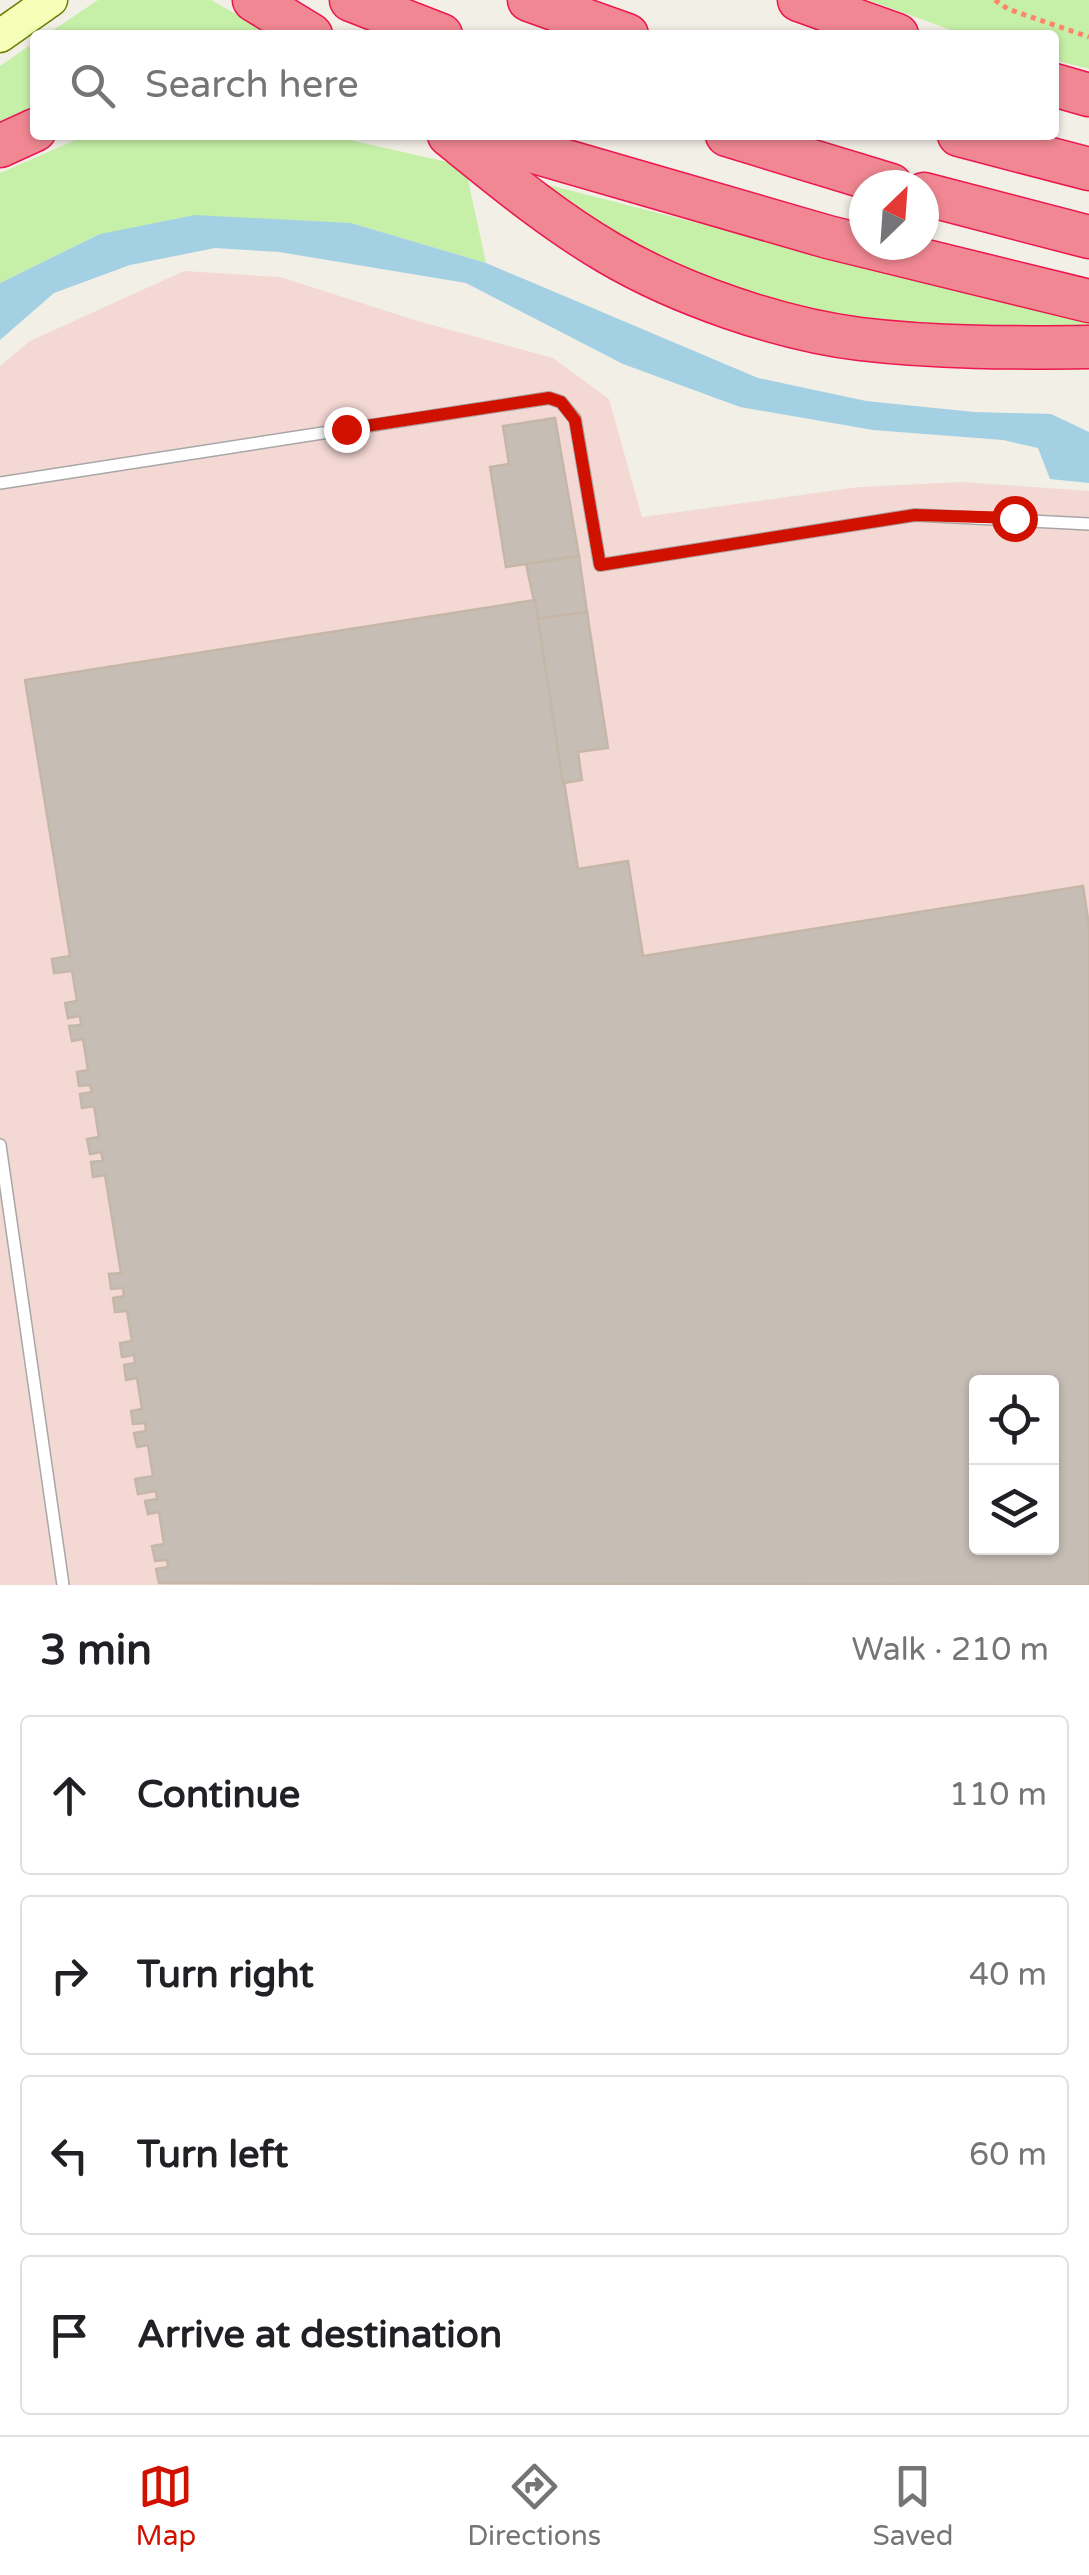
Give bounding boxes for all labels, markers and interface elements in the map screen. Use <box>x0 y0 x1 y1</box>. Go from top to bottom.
search box <box>30 30 1059 140</box>
icon: search <box>65 58 120 113</box>
text: Search here <box>145 62 359 108</box>
north arrow <box>849 170 939 260</box>
route end <box>324 407 370 453</box>
route start <box>992 496 1038 542</box>
map controls <box>969 1375 1059 1555</box>
button: locate <box>969 1375 1059 1465</box>
button: layers <box>969 1465 1059 1555</box>
text: 3 min <box>40 1625 152 1676</box>
text: Walk · 210 m <box>852 1631 1049 1669</box>
icon: ahead <box>42 1768 97 1823</box>
text: Continue <box>137 1772 300 1818</box>
text: 110 m <box>949 1776 1047 1814</box>
icon: right <box>42 1948 97 2003</box>
text: Turn right <box>137 1952 314 1998</box>
text: 40 m <box>969 1956 1047 1994</box>
icon: left <box>42 2128 97 2183</box>
text: Turn left <box>137 2132 288 2178</box>
text: 60 m <box>969 2136 1047 2174</box>
icon: arrive <box>42 2308 97 2363</box>
text: Arrive at destination <box>137 2312 502 2358</box>
tab: Map <box>136 2459 196 2553</box>
tab: Directions <box>467 2459 601 2553</box>
tab: Saved <box>872 2459 953 2553</box>

